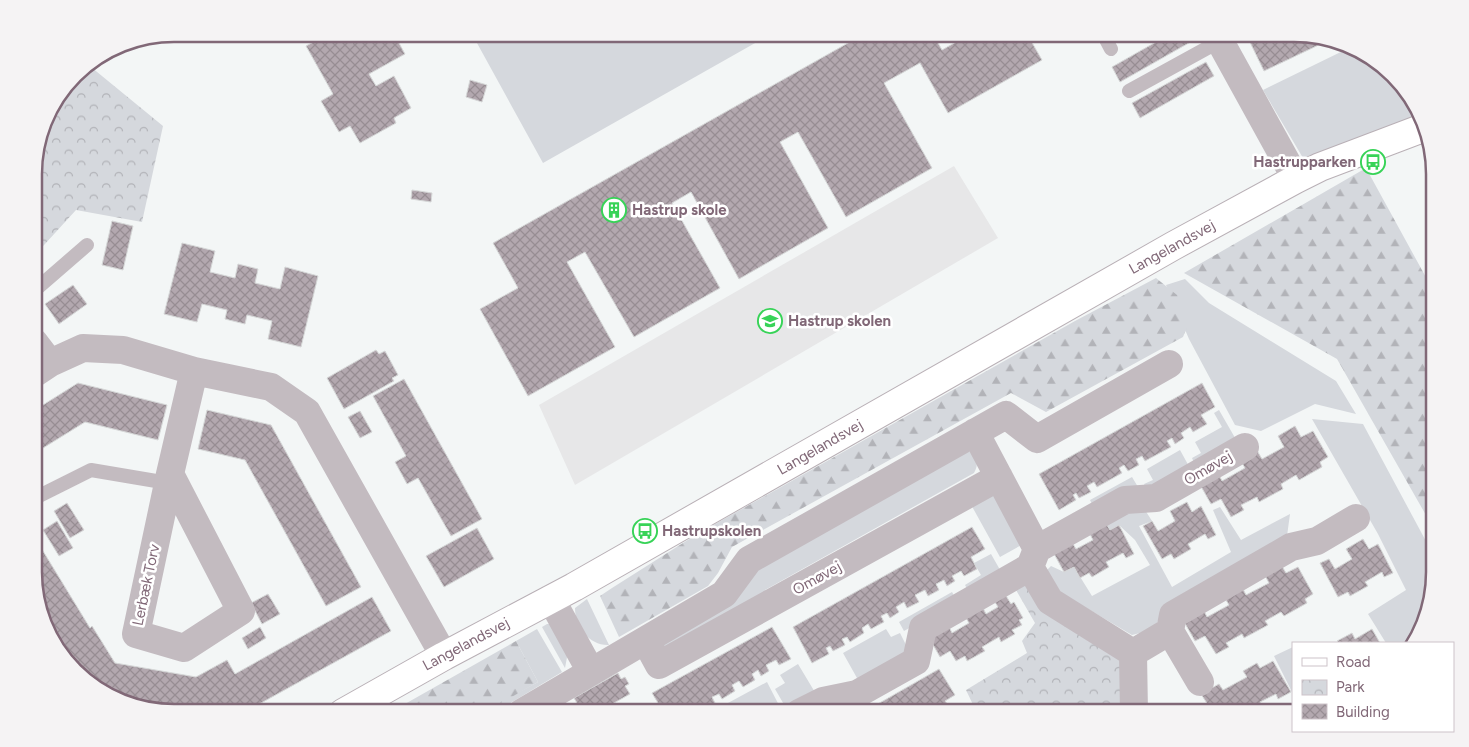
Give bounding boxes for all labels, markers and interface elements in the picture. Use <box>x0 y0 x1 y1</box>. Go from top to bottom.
bus stop icon: Hastrupparken <box>1360 149 1386 175</box>
place label: Hastrupparken <box>1253 153 1356 171</box>
building icon: Hastrup skole <box>601 197 627 223</box>
place label: Hastrup skole <box>632 201 727 219</box>
street label: Langelandsvej <box>1126 216 1218 278</box>
school or university icon: Hastrup skolen <box>757 308 783 334</box>
place label: Hastrup skolen <box>788 312 891 330</box>
street label: Langelandsvej <box>774 415 866 479</box>
street label: Omøvej <box>1181 447 1235 489</box>
bus stop icon: Hastrupskolen <box>632 518 658 544</box>
place label: Hastrupskolen <box>662 522 761 540</box>
street label: Lerbæk Torv <box>129 542 163 627</box>
street label: Omøvej <box>790 557 844 599</box>
street label: Langelandsvej <box>419 614 513 674</box>
legend <box>1292 642 1454 732</box>
text: Road <box>1336 653 1371 671</box>
text: Park <box>1336 678 1365 696</box>
text: Building <box>1336 703 1390 721</box>

